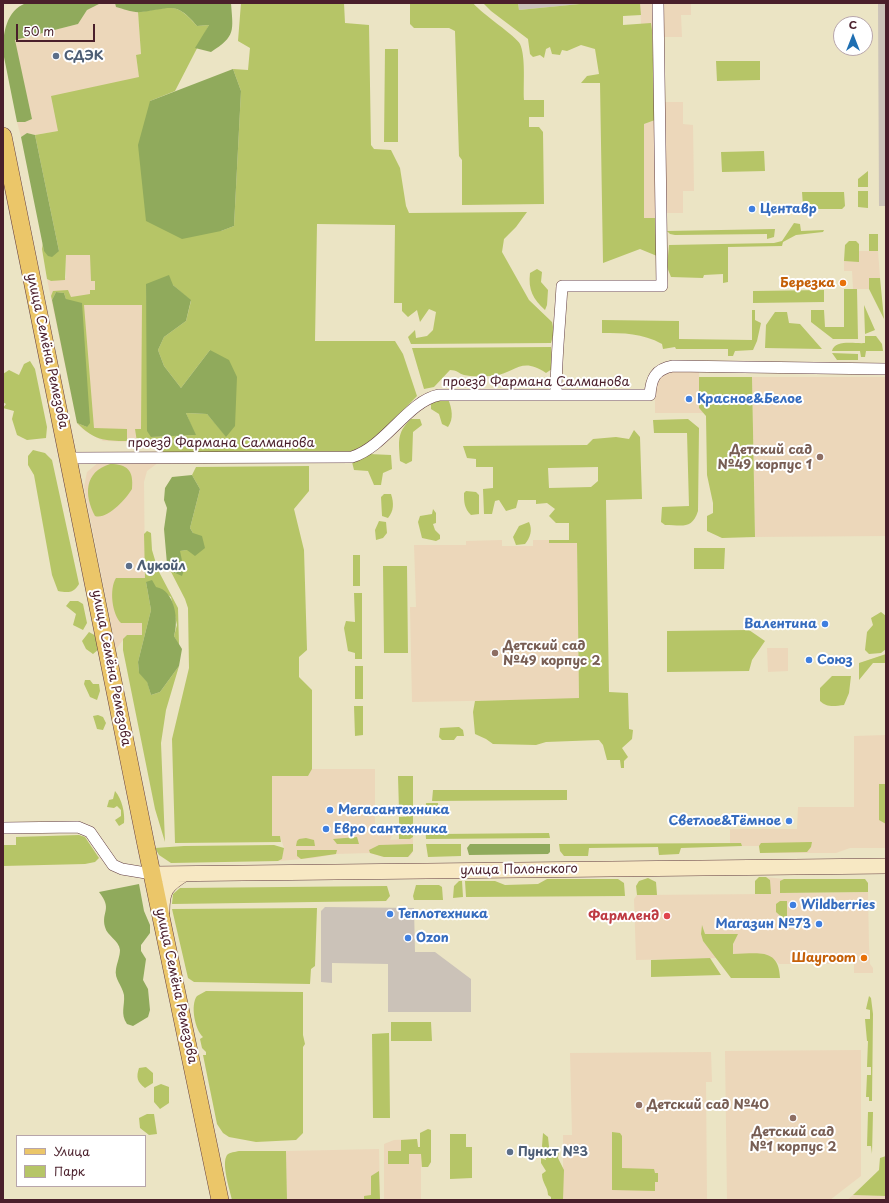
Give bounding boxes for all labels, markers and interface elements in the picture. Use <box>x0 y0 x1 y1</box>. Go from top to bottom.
scale bar <box>18 16 97 42</box>
north arrow <box>833 16 873 56</box>
text: С <box>849 16 857 33</box>
text: 50 m <box>23 22 54 40</box>
place label: СДЭК <box>64 48 103 64</box>
marker: СДЭК <box>51 51 61 61</box>
place label: Центавр <box>760 201 817 217</box>
marker: Центавр <box>747 204 757 214</box>
street label: улица Семёна Ремезова <box>23 272 71 430</box>
place label: Березка <box>780 275 835 291</box>
marker: Березка <box>838 278 848 288</box>
street label: проезд Фармана Салманова <box>442 374 630 390</box>
place label: Красное&Белое <box>697 391 802 407</box>
marker: Красное&Белое <box>684 394 694 404</box>
street label: проезд Фармана Салманова <box>127 435 315 451</box>
place label: Детский сад №49 корпус 1 <box>717 442 812 473</box>
marker: Детский сад №49 корпус 1 <box>815 452 825 462</box>
place label: Лукойл <box>137 558 186 574</box>
marker: Лукойл <box>124 561 134 571</box>
street label: улица Семёна Ремезова <box>88 589 134 747</box>
place label: Валентина <box>744 616 817 632</box>
marker: Валентина <box>820 619 830 629</box>
place label: Детский сад №49 корпус 2 <box>503 638 600 669</box>
marker: Детский сад №49 корпус 2 <box>490 648 500 658</box>
place label: Союз <box>817 652 853 668</box>
marker: Союз <box>804 655 814 665</box>
place label: Мегасантехника <box>338 802 449 818</box>
marker: Мегасантехника <box>325 805 335 815</box>
place label: Светлое&Тёмное <box>669 813 781 829</box>
marker: Светлое&Тёмное <box>784 816 794 826</box>
place label: Евро сантехника <box>334 821 447 837</box>
marker: Евро сантехника <box>321 824 331 834</box>
street label: улица Полонского <box>460 861 578 879</box>
place label: Wildberries <box>801 897 875 913</box>
marker: Wildberries <box>788 900 798 910</box>
place label: Теплотехника <box>398 906 488 922</box>
street label: улица Семёна Ремезова <box>152 907 200 1065</box>
place label: Фармленд <box>588 908 659 924</box>
marker: Теплотехника <box>385 909 395 919</box>
marker: Фармленд <box>662 911 672 921</box>
place label: Магазин №73 <box>716 916 811 932</box>
marker: Магазин №73 <box>814 919 824 929</box>
place label: Ozon <box>416 930 449 946</box>
marker: Ozon <box>403 933 413 943</box>
place label: Шауroom <box>791 950 856 966</box>
marker: Шауroom <box>859 953 869 963</box>
place label: Детский сад №40 <box>647 1097 769 1113</box>
marker: Детский сад №40 <box>634 1100 644 1110</box>
marker: Детский сад №1 корпус 2 <box>788 1113 798 1123</box>
place label: Детский сад №1 корпус 2 <box>749 1124 837 1155</box>
legend <box>16 1135 146 1187</box>
text: Улица <box>54 1142 90 1160</box>
place label: Пункт №3 <box>518 1144 588 1160</box>
marker: Пункт №3 <box>505 1147 515 1157</box>
text: Парк <box>54 1162 85 1180</box>

